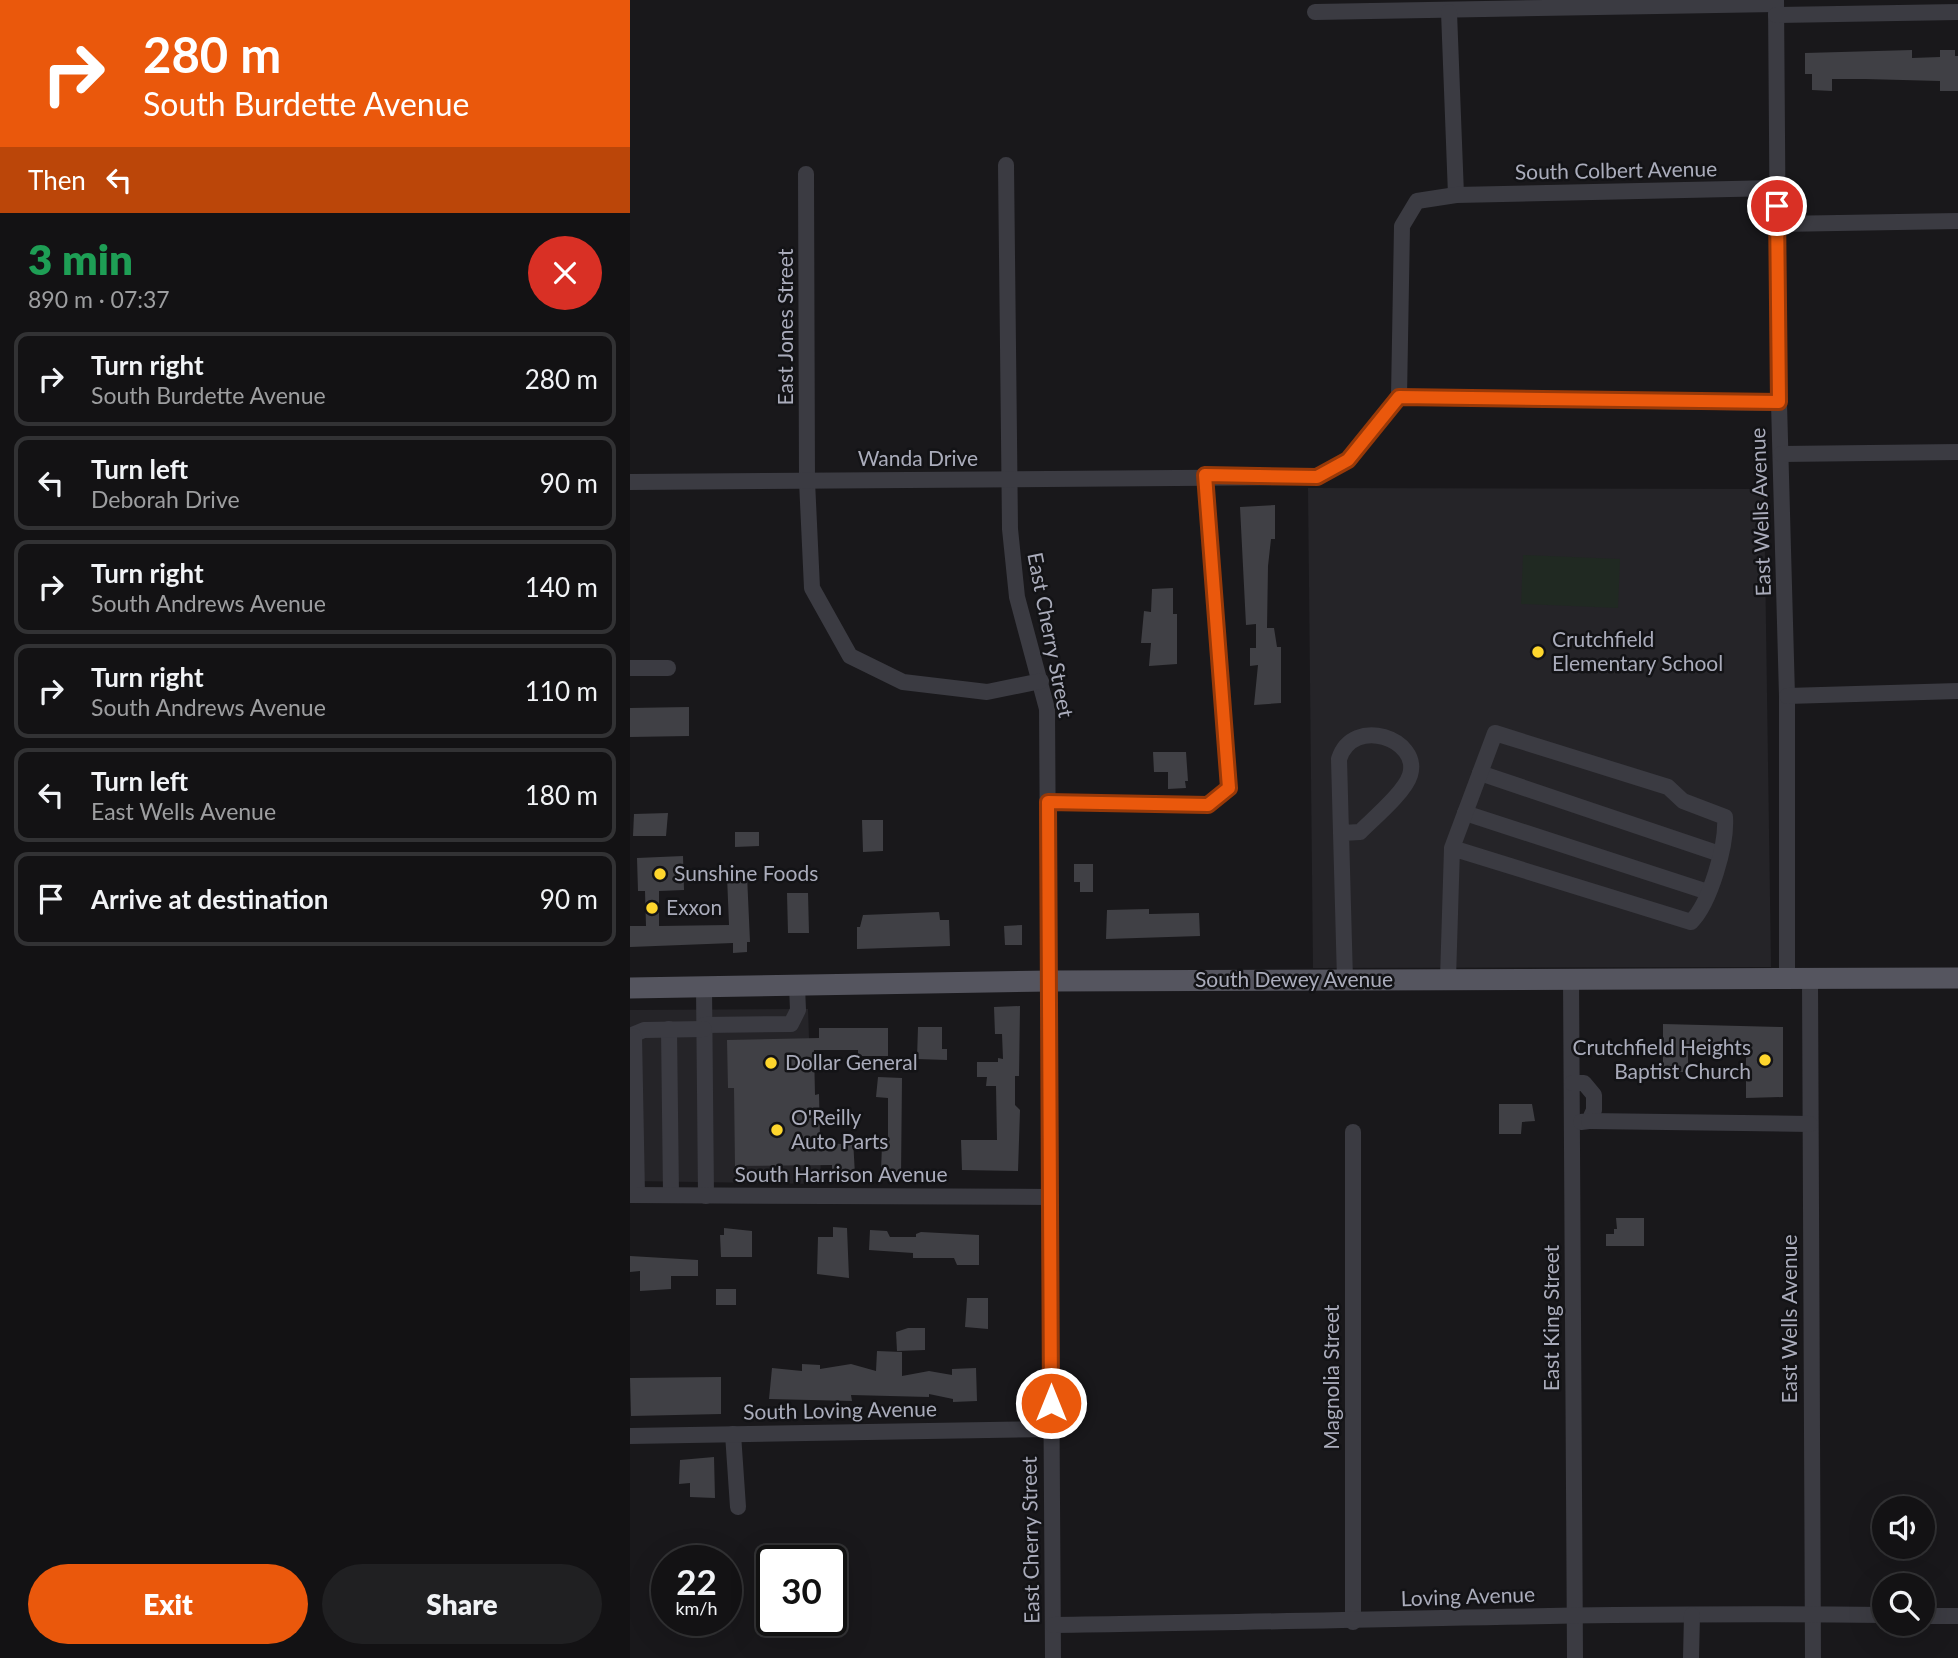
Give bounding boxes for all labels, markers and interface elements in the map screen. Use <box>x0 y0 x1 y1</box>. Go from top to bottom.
text: 280 m <box>143 25 281 83</box>
icon: right <box>28 28 119 119</box>
text: South Burdette Avenue <box>143 84 469 123</box>
street label: South Colbert Avenue <box>1515 155 1717 184</box>
icon: left <box>100 161 138 199</box>
text: Then <box>28 164 86 196</box>
pin <box>1747 176 1807 236</box>
icon: arrive <box>1758 187 1796 225</box>
text: 3 min <box>28 234 133 284</box>
button: close <box>528 236 602 310</box>
street label: East Jones Street <box>772 248 797 405</box>
text: 890 m · 07:37 <box>28 285 170 313</box>
text: Turn right <box>91 349 204 381</box>
icon: right <box>32 360 70 398</box>
text: 280 m <box>525 363 598 395</box>
text: South Burdette Avenue <box>91 381 326 409</box>
street label: East Wells Avenue <box>1744 427 1775 597</box>
street label: Wanda Drive <box>858 445 978 470</box>
text: Turn left <box>91 453 188 485</box>
icon: left <box>32 464 70 502</box>
text: 90 m <box>540 467 598 499</box>
text: Deborah Drive <box>91 485 240 513</box>
street label: East Cherry Street <box>1023 550 1080 720</box>
text: Turn right <box>91 557 204 589</box>
icon: right <box>32 568 70 606</box>
text: 140 m <box>525 571 598 603</box>
text: South Andrews Avenue <box>91 589 326 617</box>
place label: Crutchfield Elementary School <box>1552 626 1723 675</box>
marker: Crutchfield Elementary School <box>1530 644 1546 660</box>
text: Turn right <box>91 661 204 693</box>
icon: right <box>32 672 70 710</box>
text: 110 m <box>525 675 598 707</box>
text: South Andrews Avenue <box>91 693 326 721</box>
text: Turn left <box>91 765 188 797</box>
icon: left <box>32 776 70 814</box>
text: 180 m <box>525 779 598 811</box>
text: East Wells Avenue <box>91 797 276 825</box>
place label: Sunshine Foods <box>674 860 818 885</box>
marker: Sunshine Foods <box>652 866 668 882</box>
icon: arrive <box>32 880 70 918</box>
text: Arrive at destination <box>91 883 328 915</box>
text: 90 m <box>540 883 598 915</box>
place label: Exxon <box>666 894 722 919</box>
marker: Exxon <box>644 900 660 916</box>
street label: South Dewey Avenue <box>1195 966 1393 991</box>
place label: Crutchfield Heights Baptist Church <box>1572 1034 1751 1083</box>
place label: Dollar General <box>785 1049 918 1074</box>
marker: Crutchfield Heights Baptist Church <box>1757 1052 1773 1068</box>
marker: Dollar General <box>763 1055 779 1071</box>
place label: O'Reilly Auto Parts <box>791 1104 888 1153</box>
marker: O'Reilly Auto Parts <box>769 1122 785 1138</box>
street label: South Harrison Avenue <box>735 1161 947 1186</box>
street label: East Wells Avenue <box>1776 1235 1801 1404</box>
street label: East King Street <box>1538 1244 1563 1391</box>
street label: Magnolia Street <box>1318 1304 1343 1450</box>
position arrow <box>1014 1366 1088 1440</box>
street label: South Loving Avenue <box>743 1395 937 1424</box>
street label: East Cherry Street <box>1016 1456 1043 1624</box>
map controls <box>1872 1496 1935 1636</box>
button: sound <box>1872 1496 1935 1559</box>
speed limit sign: 30 <box>756 1545 847 1636</box>
text: 22 <box>676 1560 717 1602</box>
button: Exit <box>28 1564 308 1644</box>
button: Share <box>322 1564 602 1644</box>
button: search <box>1872 1573 1935 1636</box>
street label: Loving Avenue <box>1400 1581 1536 1610</box>
text: km/h <box>675 1597 718 1619</box>

